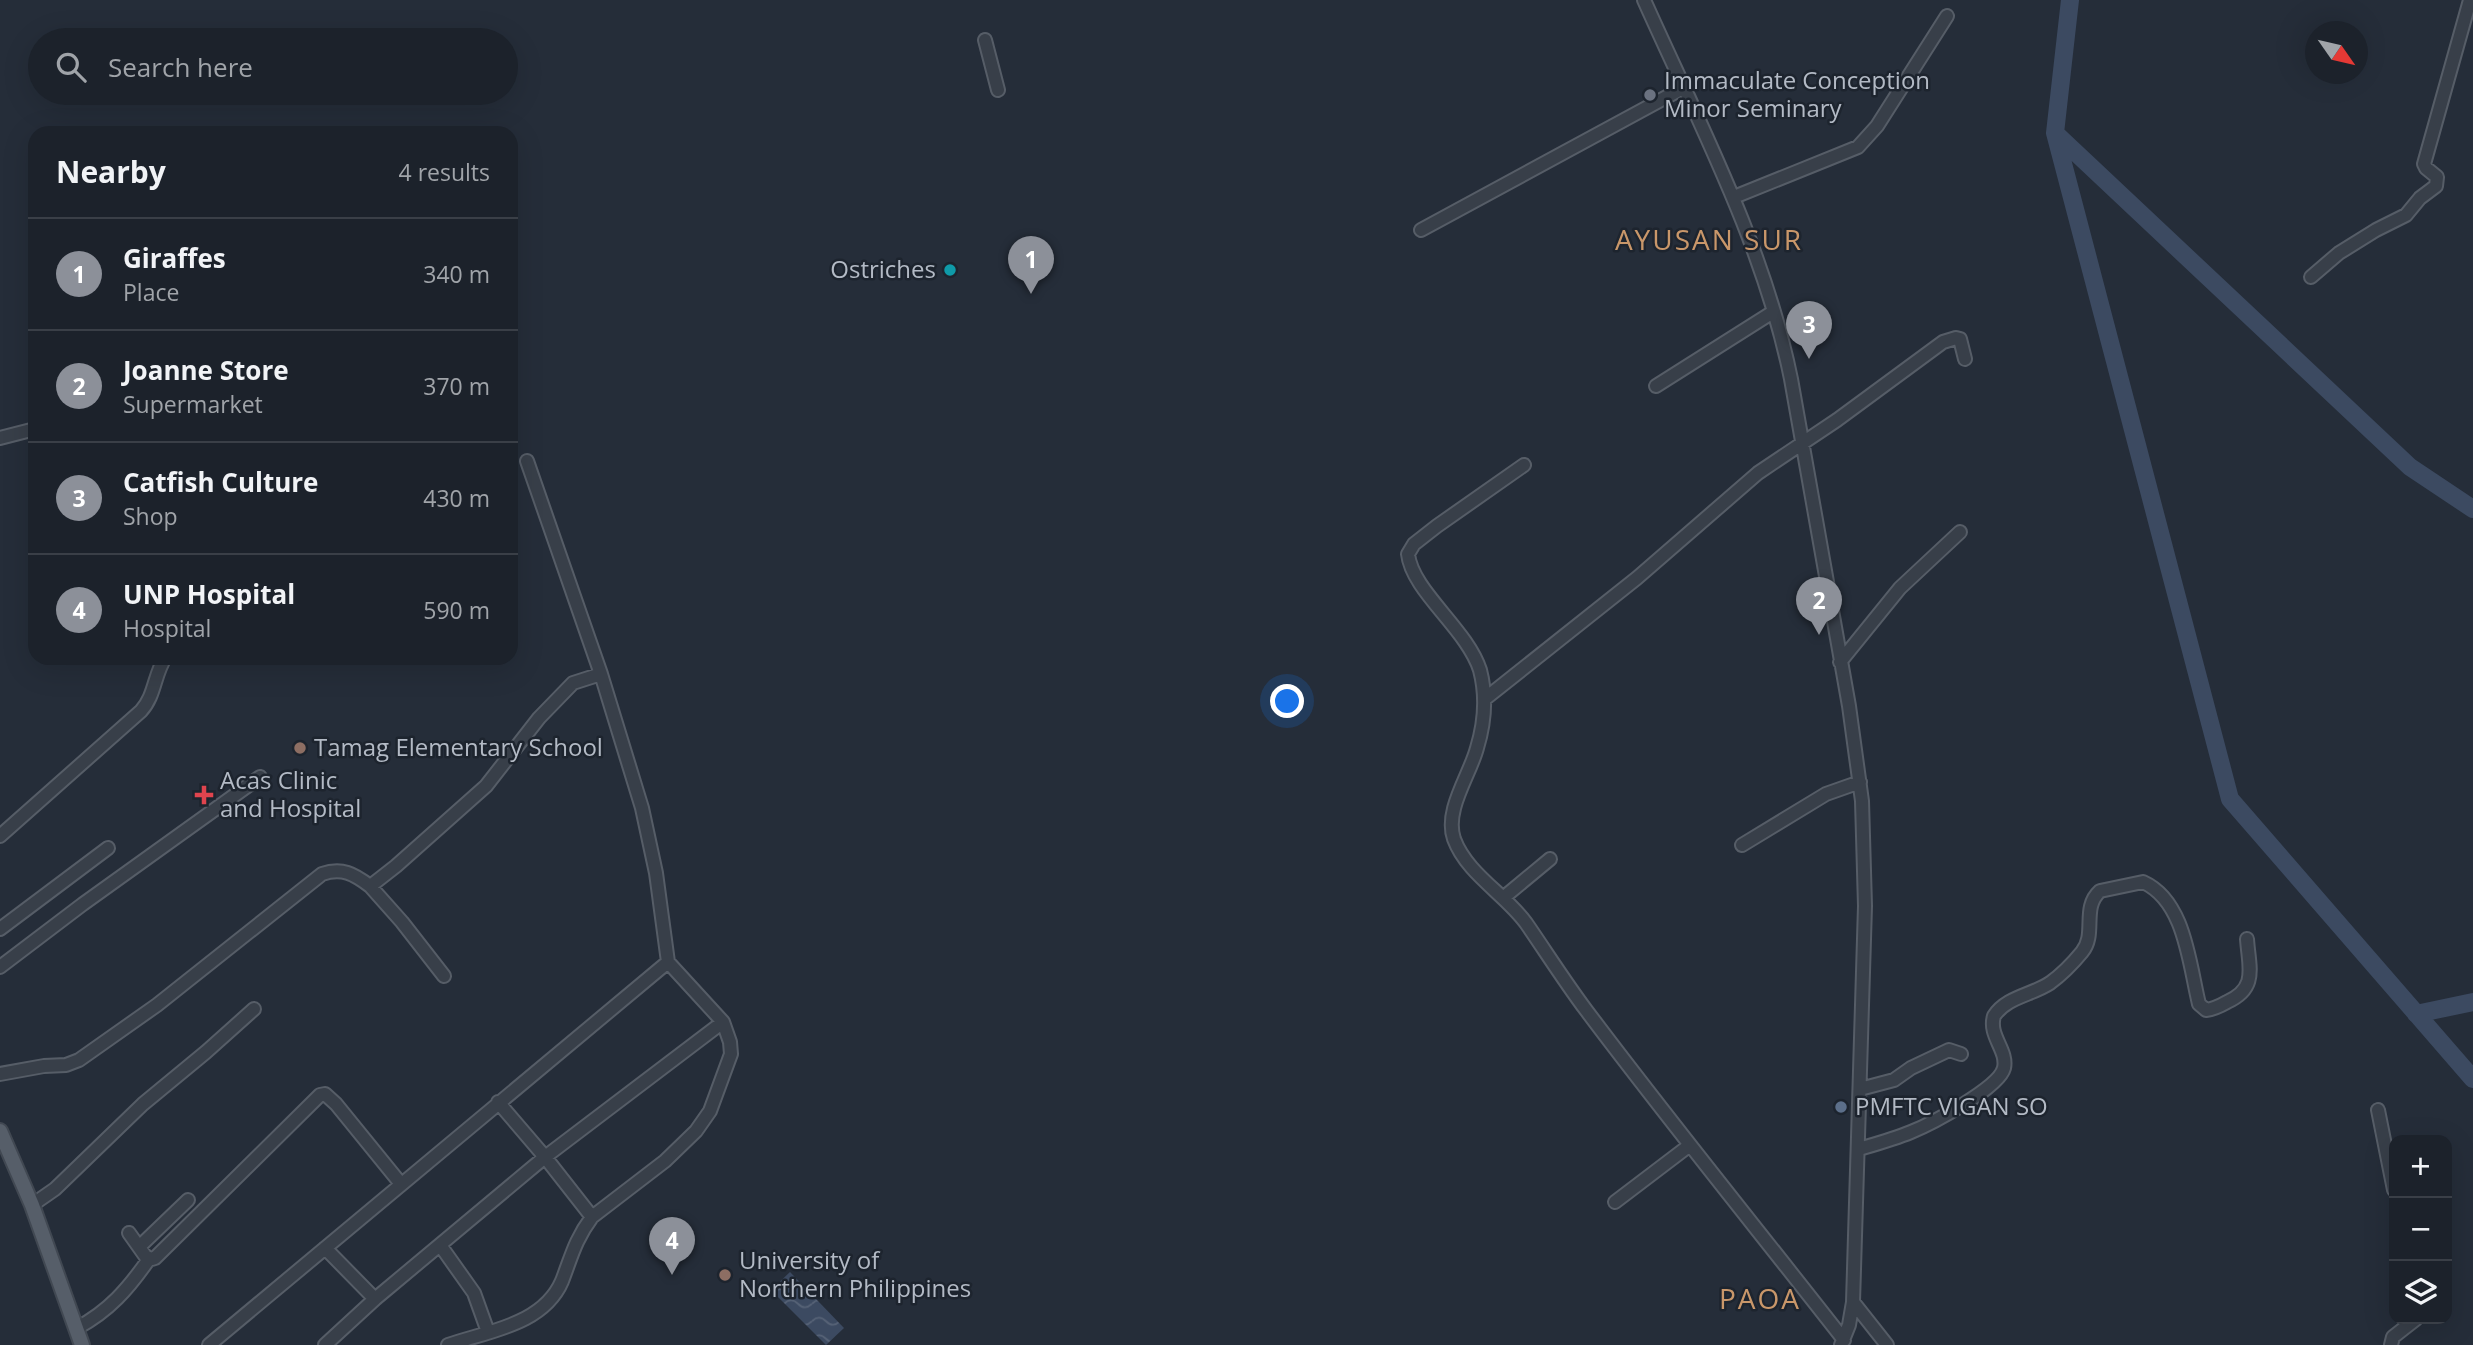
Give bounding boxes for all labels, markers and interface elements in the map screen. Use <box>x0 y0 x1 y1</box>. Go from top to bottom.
north arrow <box>2305 21 2368 84</box>
search box <box>28 28 518 105</box>
icon: search <box>52 48 90 86</box>
text: Search here <box>108 49 253 85</box>
place label: Immaculate Conception Minor Seminary <box>1664 63 1930 124</box>
marker: Immaculate Conception Minor Seminary <box>1642 87 1658 103</box>
text: Nearby <box>56 151 166 192</box>
text: 4 results <box>399 156 490 188</box>
district label: AYUSAN SUR <box>1615 220 1803 258</box>
pin: 1 <box>1008 236 1054 294</box>
text: Giraffes <box>123 240 226 276</box>
place label: Ostriches <box>830 252 936 285</box>
text: 1 <box>72 258 86 290</box>
text: 340 m <box>423 258 490 290</box>
marker: Ostriches <box>942 262 958 278</box>
text: Place <box>123 276 179 308</box>
pin: 3 <box>1786 301 1832 359</box>
text: Joanne Store <box>123 352 289 388</box>
text: 2 <box>72 370 86 402</box>
text: 370 m <box>423 370 490 402</box>
text: Supermarket <box>123 388 263 420</box>
text: Catfish Culture <box>123 464 318 500</box>
text: 3 <box>72 482 86 514</box>
text: 430 m <box>423 482 490 514</box>
text: Shop <box>123 500 178 532</box>
text: UNP Hospital <box>123 576 295 612</box>
pin: 2 <box>1796 577 1842 635</box>
text: 4 <box>72 594 86 626</box>
text: 590 m <box>423 594 490 626</box>
text: Hospital <box>123 612 211 644</box>
your location <box>1270 684 1304 718</box>
place label: Tamag Elementary School <box>314 730 603 763</box>
marker: Tamag Elementary School <box>292 740 308 756</box>
place label: Acas Clinic and Hospital <box>220 763 361 824</box>
marker: Acas Clinic and Hospital <box>194 785 214 805</box>
place label: PMFTC VIGAN SO <box>1855 1089 2048 1122</box>
marker: PMFTC VIGAN SO <box>1833 1099 1849 1115</box>
map controls <box>2389 1135 2452 1324</box>
button: + <box>2389 1135 2452 1198</box>
button: − <box>2389 1198 2452 1261</box>
pin: 4 <box>649 1217 695 1275</box>
place label: University of Northern Philippines <box>739 1243 971 1304</box>
button: layers <box>2389 1261 2452 1324</box>
marker: University of Northern Philippines <box>717 1267 733 1283</box>
district label: PAOA <box>1719 1279 1801 1317</box>

